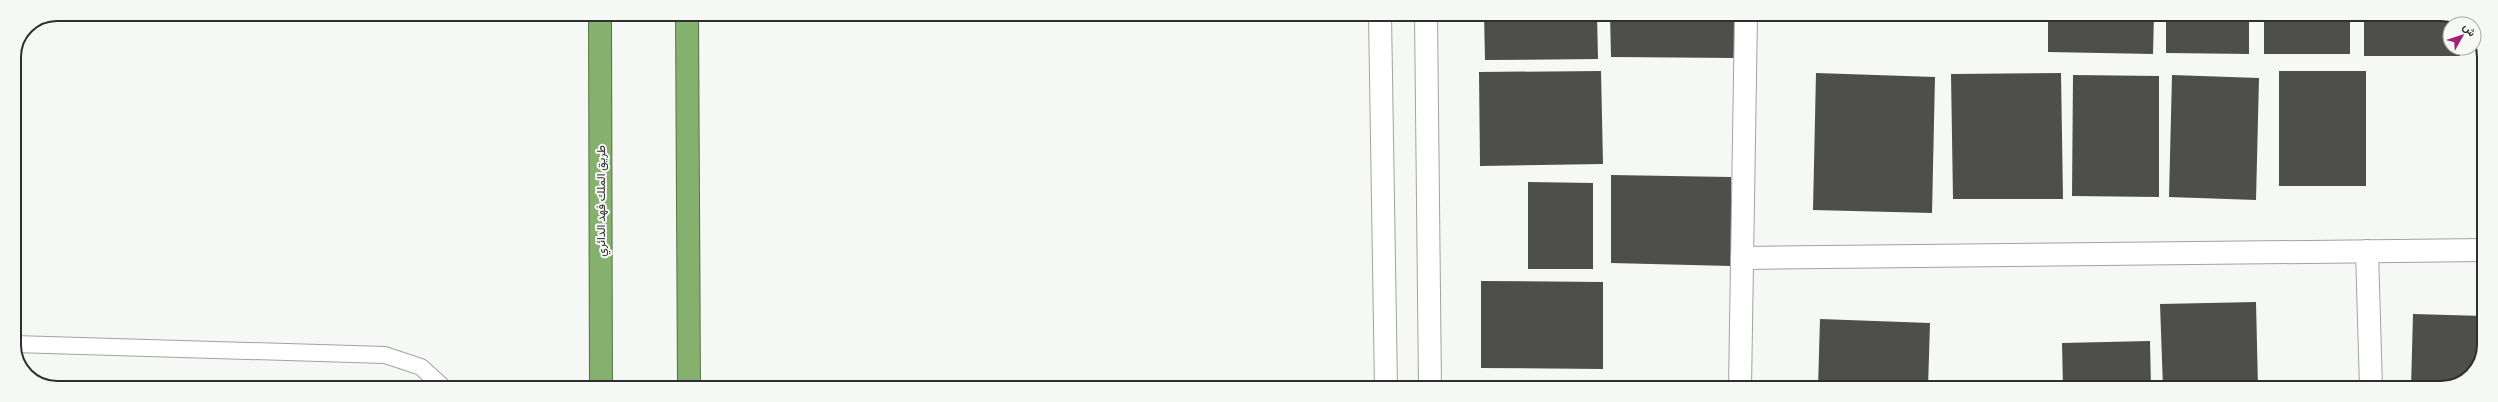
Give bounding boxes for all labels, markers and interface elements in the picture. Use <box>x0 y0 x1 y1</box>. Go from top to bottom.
north arrow <box>2442 16 2482 56</box>
text: ش <box>2460 21 2479 39</box>
street label: طريق الملك فهد الدائري <box>594 145 611 257</box>

